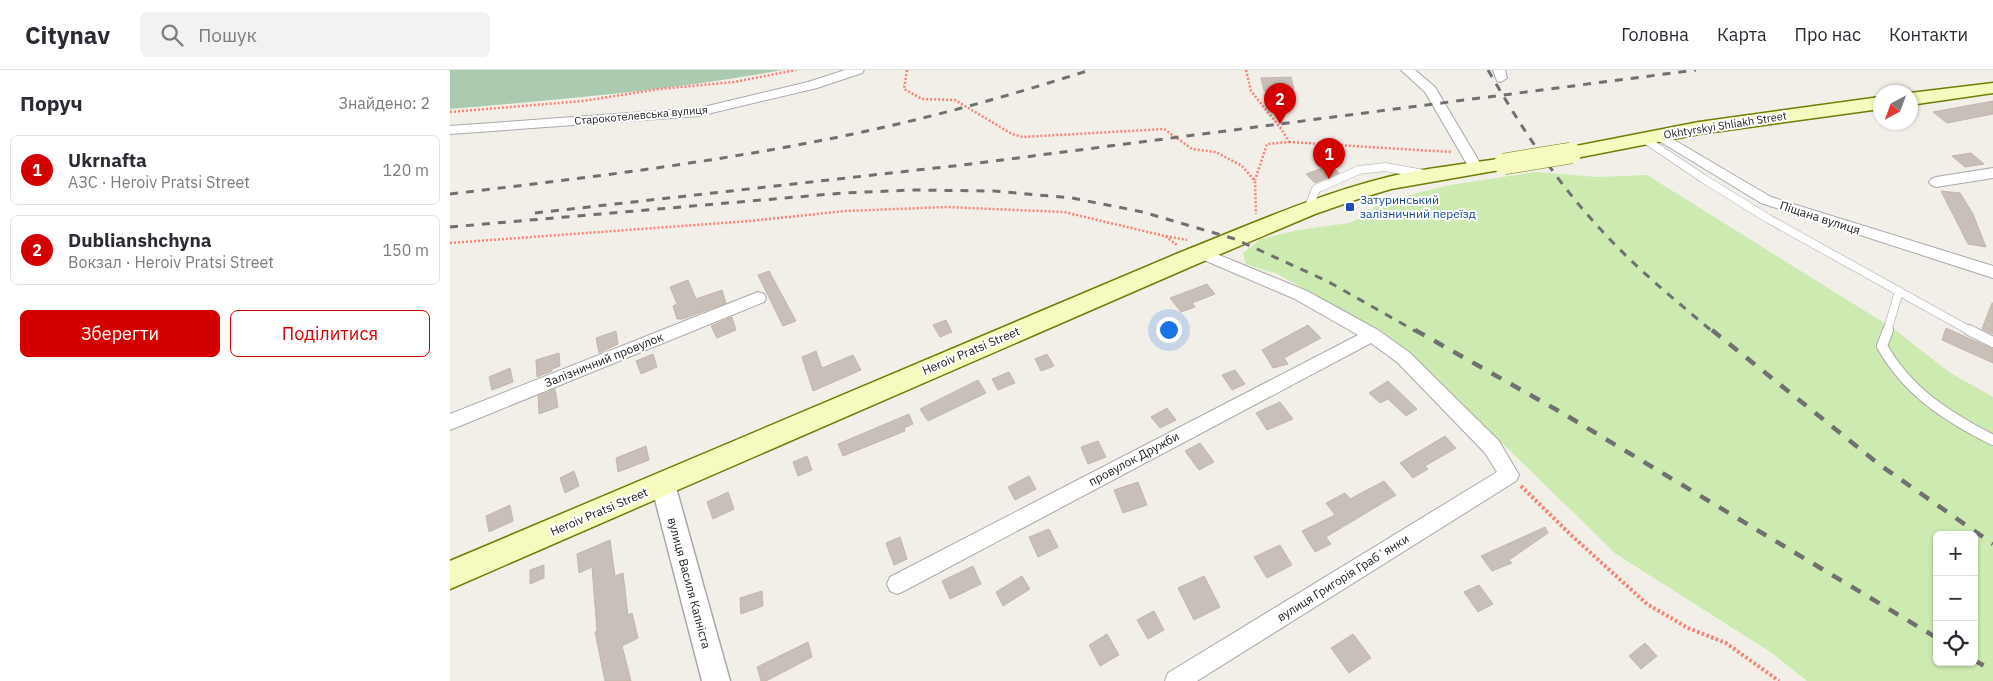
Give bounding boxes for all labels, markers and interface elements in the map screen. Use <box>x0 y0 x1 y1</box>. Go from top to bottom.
search box <box>140 12 490 57</box>
text: Citynav <box>25 19 110 51</box>
icon: search <box>158 21 186 49</box>
text: Пошук <box>198 23 257 47</box>
text: Головна <box>1621 23 1689 46</box>
text: Карта <box>1717 23 1767 46</box>
text: Про нас <box>1795 23 1861 46</box>
text: Контакти <box>1889 23 1968 46</box>
pin: 2 <box>1264 83 1296 124</box>
north arrow <box>1873 85 1918 130</box>
text: Поруч <box>20 89 83 117</box>
text: Знайдено: 2 <box>338 93 430 113</box>
street label: Старокотелевська вулиця <box>574 102 708 128</box>
street label: Okhtyrskyi Shliakh Street <box>1663 108 1788 142</box>
pin: 1 <box>1313 138 1345 179</box>
text: Ukrnafta <box>68 148 147 172</box>
text: 1 <box>32 160 42 180</box>
text: 120 m <box>382 160 429 180</box>
text: АЗС · Heroiv Pratsi Street <box>68 172 250 192</box>
place label: Затуринський залізничний переїзд <box>1360 192 1476 221</box>
street label: Піщана вулиця <box>1778 197 1862 238</box>
marker: Затуринський залізничний переїзд <box>1344 201 1356 213</box>
text: Dublianshchyna <box>68 228 212 252</box>
text: 2 <box>32 240 42 260</box>
text: 150 m <box>382 240 429 260</box>
text: Вокзал · Heroiv Pratsi Street <box>68 252 274 272</box>
button: Зберегти <box>20 310 220 357</box>
button: Поділитися <box>230 310 430 357</box>
your location <box>1156 317 1182 343</box>
street label: Heroiv Pratsi Street <box>920 323 1022 378</box>
street label: Залізничний провулок <box>542 329 666 390</box>
street label: провулок Дружби <box>1086 428 1182 489</box>
street label: Heroiv Pratsi Street <box>548 484 650 539</box>
street label: вулиця Василя Капніста <box>665 516 714 651</box>
street label: вулиця Григорія Грабʼянки <box>1274 531 1411 624</box>
map controls <box>1933 531 1978 666</box>
button: + <box>1933 531 1978 576</box>
button: − <box>1933 576 1978 621</box>
button: locate <box>1933 621 1978 666</box>

